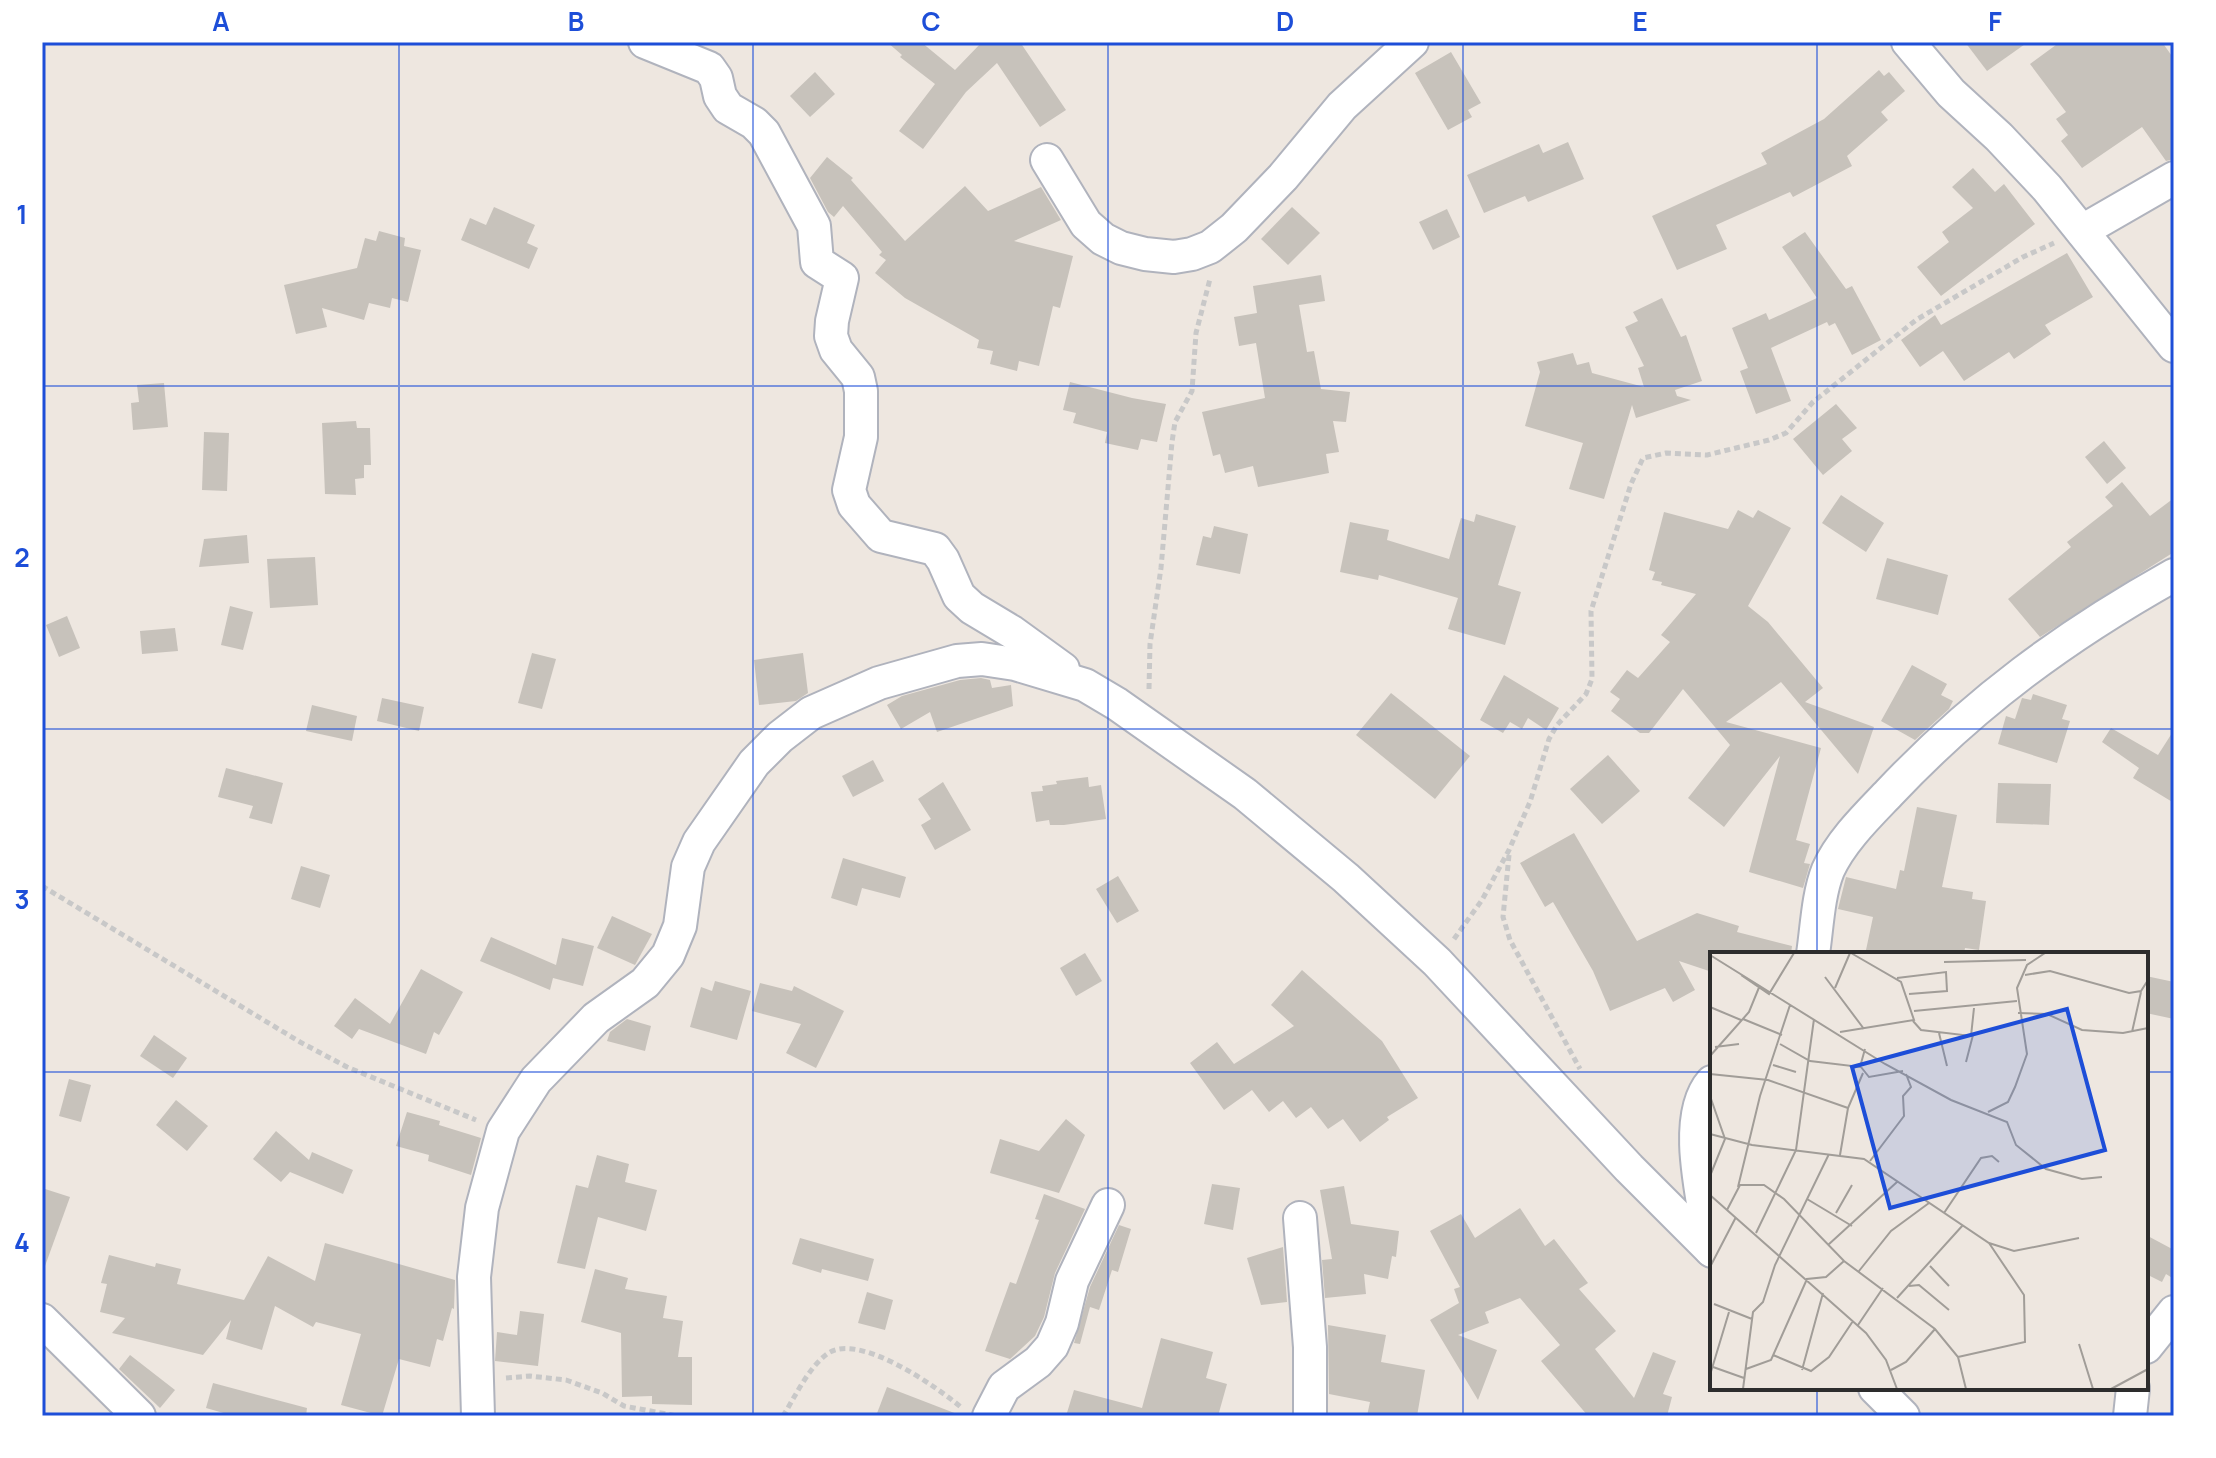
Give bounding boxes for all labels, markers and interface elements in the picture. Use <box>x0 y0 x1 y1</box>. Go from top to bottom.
text: A <box>212 3 230 39</box>
text: B <box>568 3 584 39</box>
text: C <box>921 3 941 39</box>
text: D <box>1276 3 1294 39</box>
text: E <box>1632 3 1648 39</box>
text: F <box>1988 3 2002 39</box>
text: 1 <box>16 196 28 232</box>
text: 2 <box>14 539 30 575</box>
text: 3 <box>14 881 30 917</box>
inset map <box>1710 952 2148 1390</box>
text: 4 <box>14 1224 30 1260</box>

